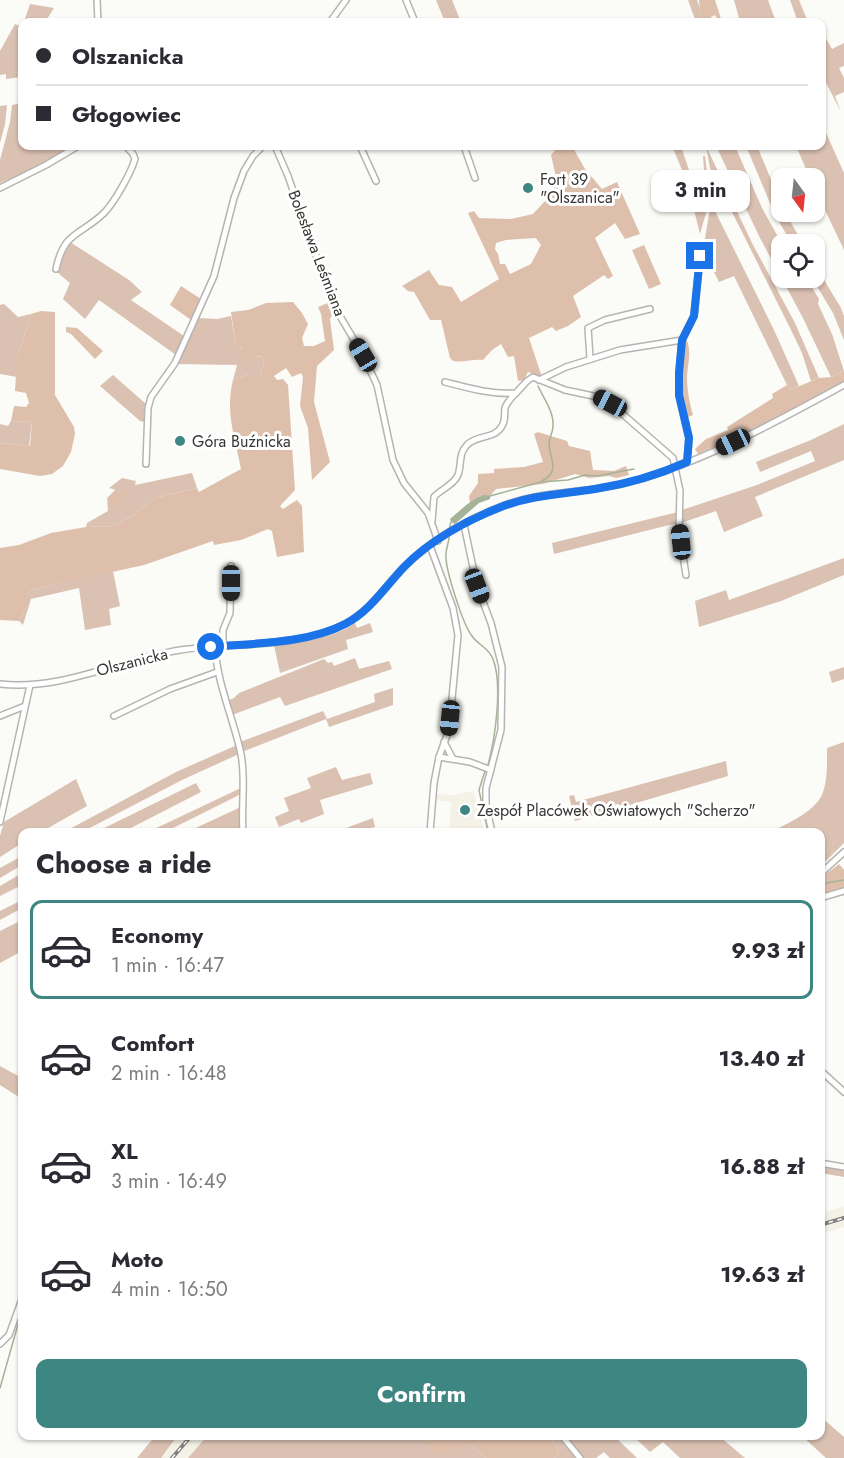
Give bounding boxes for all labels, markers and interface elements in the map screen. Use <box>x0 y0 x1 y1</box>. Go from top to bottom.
text: Olszanicka <box>72 40 184 72</box>
text: Głogowiec <box>72 98 181 130</box>
place label: Fort 39 "Olszanica" <box>540 168 620 209</box>
north arrow <box>771 168 825 222</box>
map controls <box>771 168 825 288</box>
callout: 3 min <box>650 169 750 211</box>
text: 3 min <box>675 176 726 205</box>
marker: Fort 39 "Olszanica" <box>521 181 535 195</box>
street label: Bolesława Leśmiana <box>282 187 352 319</box>
button: locate <box>771 234 825 288</box>
route end <box>686 242 713 269</box>
car <box>346 335 380 375</box>
car <box>590 387 630 419</box>
car <box>713 426 753 458</box>
place label: Góra Buźnicka <box>192 430 291 453</box>
marker: Góra Buźnicka <box>173 434 187 448</box>
car <box>670 523 692 561</box>
car <box>222 565 240 601</box>
car <box>462 566 492 606</box>
route start <box>197 633 224 660</box>
street label: Olszanicka <box>94 642 170 682</box>
car <box>439 699 461 737</box>
place label: Zespół Placówek Oświatowych "Scherzo" <box>477 799 756 822</box>
marker: Zespół Placówek Oświatowych "Scherzo" <box>458 803 472 817</box>
text: Choose a ride <box>36 844 211 883</box>
text: Economy <box>111 919 203 951</box>
icon: car <box>39 923 93 977</box>
text: 9.93 zł <box>731 934 804 966</box>
text: 1 min · 16:47 <box>111 951 224 980</box>
text: Comfort <box>111 1027 194 1059</box>
icon: car <box>39 1031 93 1085</box>
text: 13.40 zł <box>718 1042 804 1074</box>
text: 2 min · 16:48 <box>111 1059 227 1088</box>
text: XL <box>111 1135 138 1167</box>
icon: car <box>39 1139 93 1193</box>
text: 16.88 zł <box>719 1150 804 1182</box>
text: 3 min · 16:49 <box>111 1167 227 1196</box>
text: Moto <box>111 1243 164 1275</box>
icon: car <box>39 1247 93 1301</box>
text: 19.63 zł <box>720 1258 804 1290</box>
text: 4 min · 16:50 <box>111 1275 228 1304</box>
button: Confirm <box>36 1359 807 1428</box>

